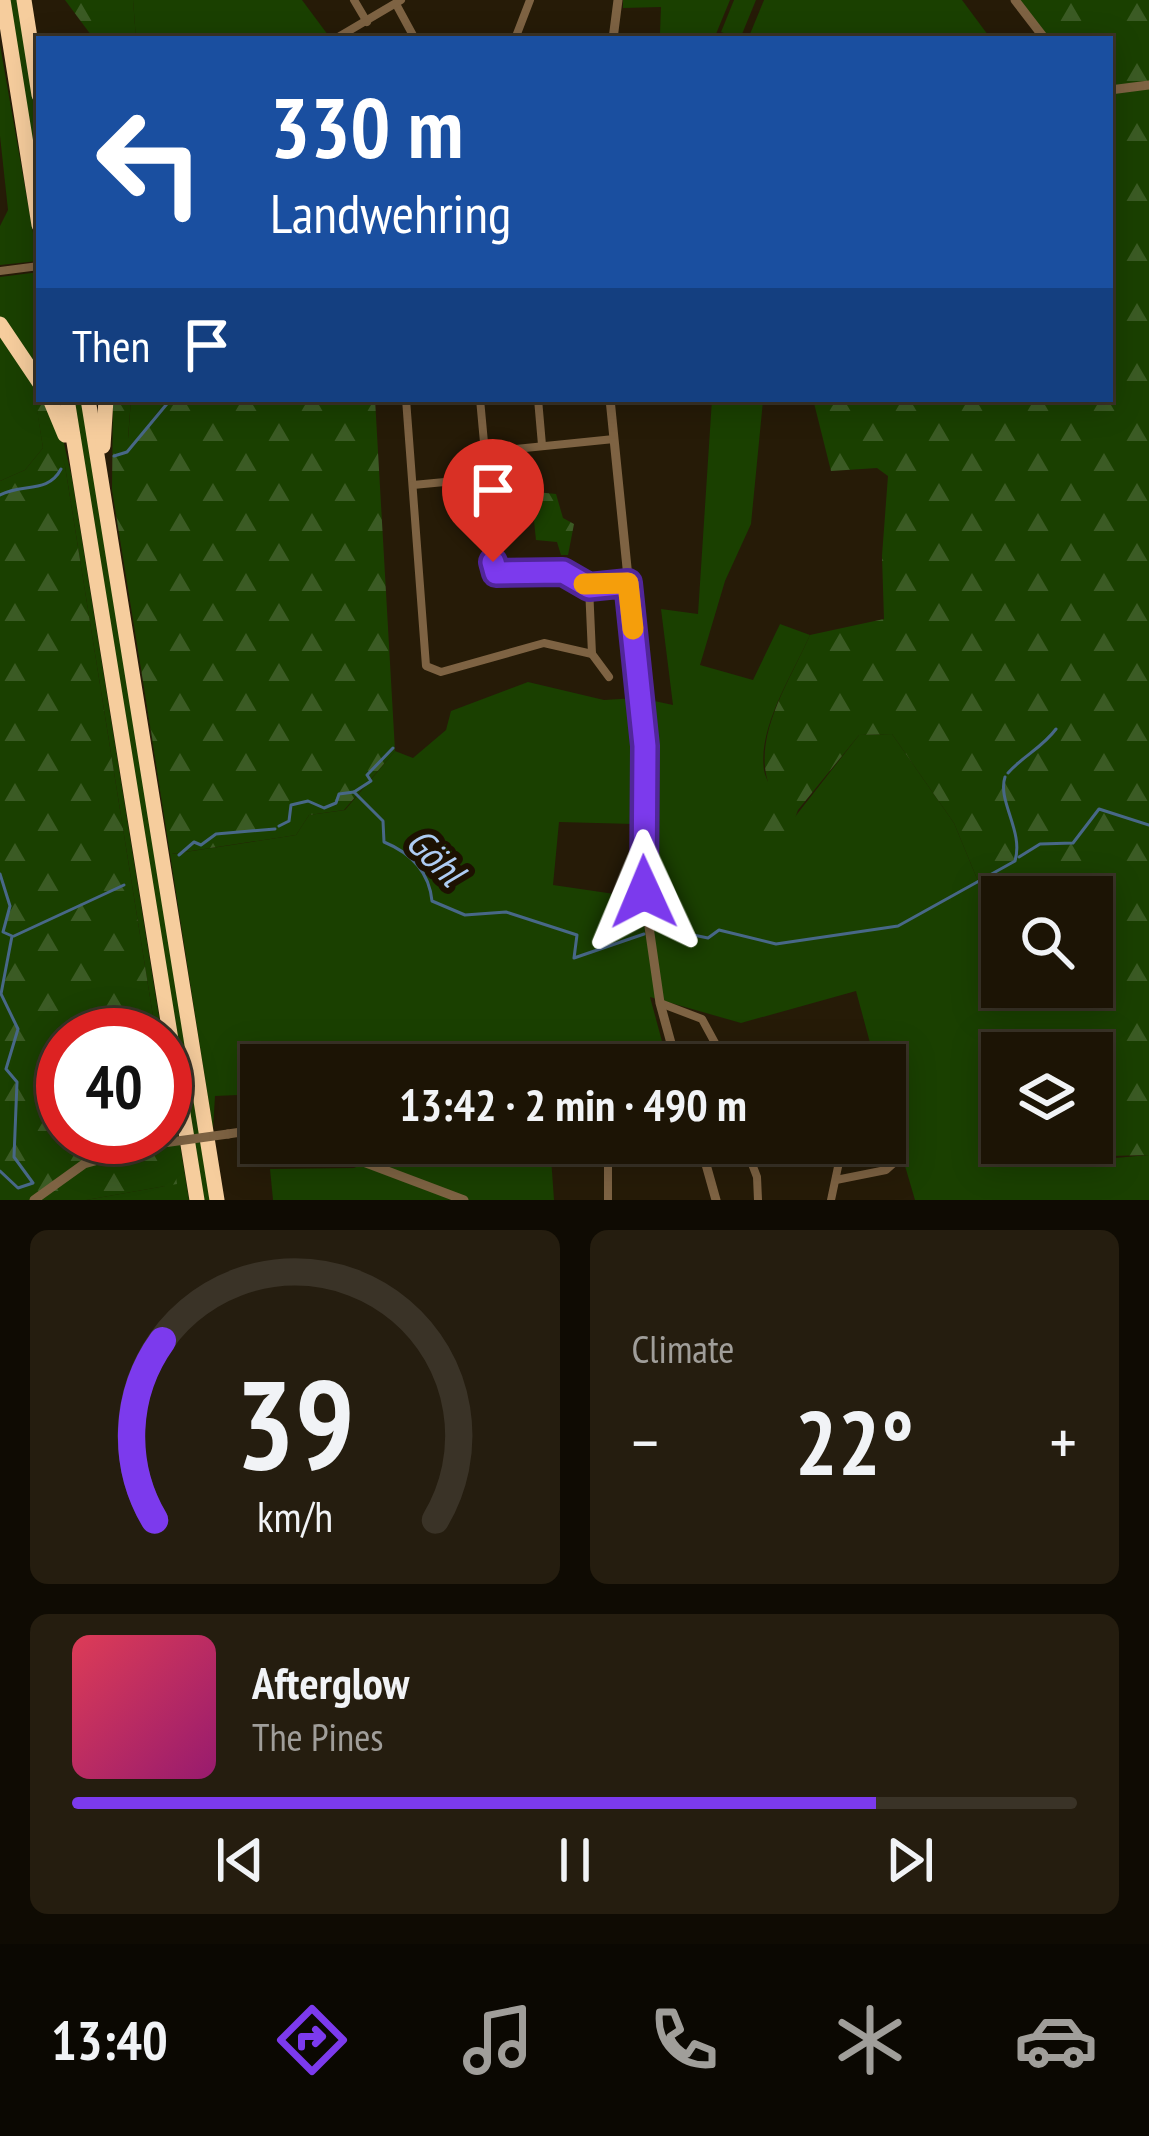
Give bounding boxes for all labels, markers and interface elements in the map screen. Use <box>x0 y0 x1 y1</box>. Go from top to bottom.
text: 330 m <box>270 72 463 181</box>
icon: left <box>72 84 228 240</box>
text: Landwehring <box>270 178 511 248</box>
icon: arrive <box>174 312 240 378</box>
text: Then <box>72 316 150 374</box>
pin <box>442 439 544 562</box>
icon: arrive <box>460 457 526 523</box>
water label: Göhl <box>396 816 479 899</box>
position arrow <box>581 829 707 955</box>
map controls <box>981 876 1113 1164</box>
button: search <box>981 876 1113 1008</box>
speed limit sign: 40 <box>36 1008 192 1164</box>
button: layers <box>981 1032 1113 1164</box>
text: 13:42 · 2 min · 490 m <box>399 1075 747 1133</box>
text: Climate <box>632 1323 734 1374</box>
text: 39 <box>235 1342 354 1503</box>
text: 22° <box>795 1383 914 1500</box>
text: − <box>632 1399 659 1484</box>
text: + <box>1050 1399 1077 1484</box>
text: km/h <box>257 1488 333 1544</box>
text: Afterglow <box>252 1653 409 1711</box>
text: The Pines <box>252 1711 383 1762</box>
icon: previous <box>207 1827 273 1893</box>
icon: pause <box>542 1827 608 1893</box>
icon: next <box>877 1827 943 1893</box>
icon: directions <box>270 1998 354 2082</box>
icon: music <box>456 1998 540 2082</box>
icon: phone <box>642 1998 726 2082</box>
icon: climate <box>828 1998 912 2082</box>
icon: car <box>1014 1998 1098 2082</box>
text: 13:40 <box>51 2005 168 2075</box>

